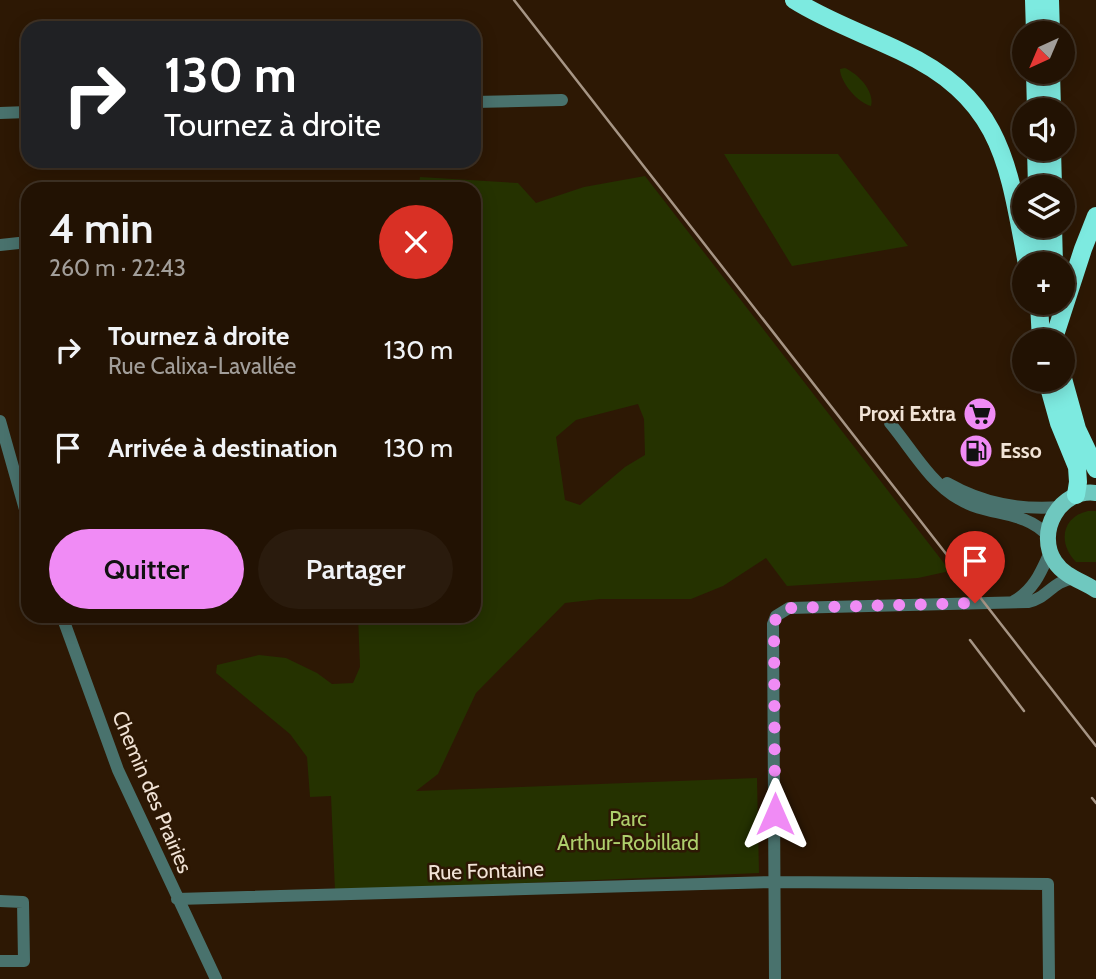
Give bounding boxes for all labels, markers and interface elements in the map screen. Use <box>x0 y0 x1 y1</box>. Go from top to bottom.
north arrow <box>1012 21 1074 84</box>
map controls <box>1012 21 1075 392</box>
text: 130 m <box>164 45 297 104</box>
icon: right <box>49 49 140 140</box>
button: sound <box>1012 98 1075 161</box>
text: Tournez à droite <box>164 105 381 144</box>
button: layers <box>1012 175 1075 238</box>
text: 4 min <box>49 202 153 254</box>
button: close <box>379 205 453 279</box>
button: + <box>1012 252 1075 315</box>
text: 260 m · 22:43 <box>49 254 186 282</box>
text: Tournez à droite <box>108 320 290 352</box>
button: − <box>1012 329 1075 392</box>
icon: right <box>49 331 87 369</box>
text: 130 m <box>384 334 453 366</box>
text: Rue Calixa-Lavallée <box>108 352 296 380</box>
supermarket icon: Proxi Extra <box>961 395 999 433</box>
place label: Proxi Extra <box>858 401 957 426</box>
icon: arrive <box>49 429 87 467</box>
text: Arrivée à destination <box>108 432 338 464</box>
text: 130 m <box>384 432 453 464</box>
fuel station icon: Esso <box>957 432 995 470</box>
place label: Esso <box>1000 438 1042 463</box>
button: Quitter <box>49 529 244 609</box>
button: Partager <box>258 529 453 609</box>
pin <box>945 531 1005 603</box>
icon: arrive <box>956 542 994 580</box>
street label: Chemin des Prairies <box>107 707 198 877</box>
position arrow <box>738 777 812 851</box>
park label: Parc Arthur-Robillard <box>557 806 699 855</box>
street label: Rue Fontaine <box>427 856 545 885</box>

